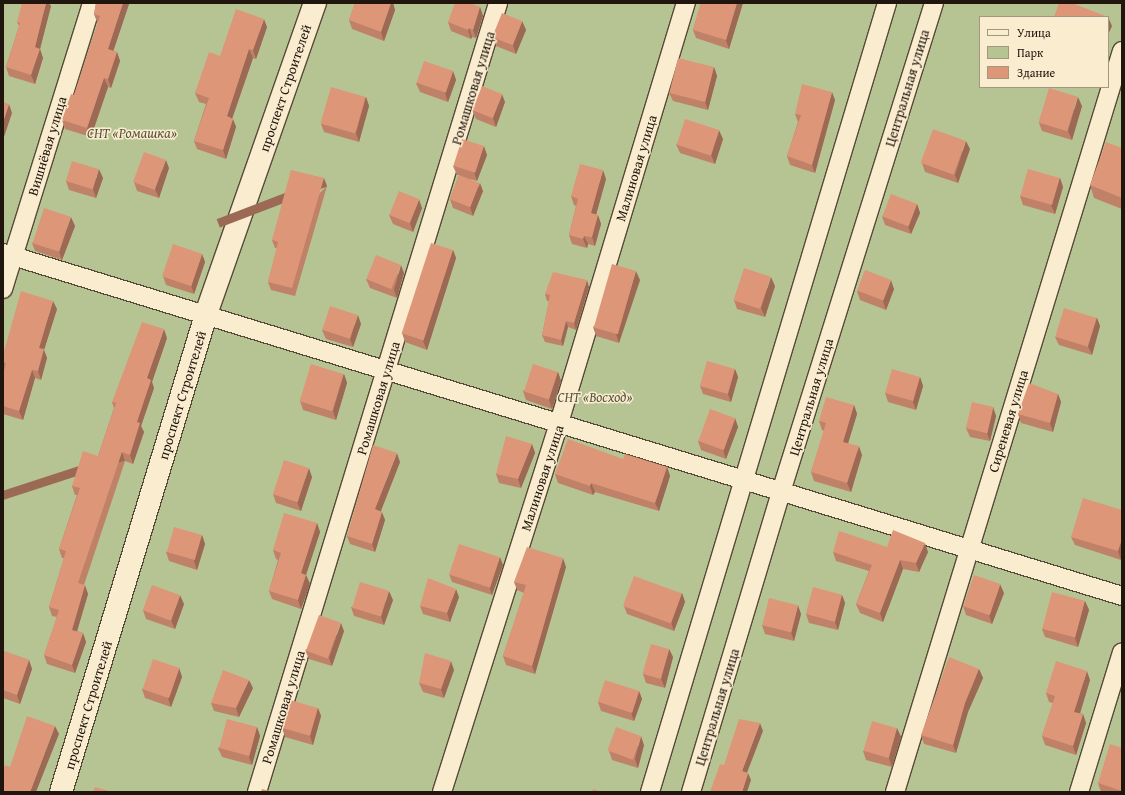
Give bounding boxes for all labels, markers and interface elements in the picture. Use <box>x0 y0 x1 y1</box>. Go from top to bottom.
legend <box>979 16 1109 88</box>
street label: проспект Строителей <box>255 22 315 154</box>
text: Улица <box>1017 24 1051 41</box>
street label: Центральная улица <box>881 27 933 149</box>
street label: Ромашковая улица <box>448 29 498 147</box>
text: Парк <box>1017 44 1043 61</box>
text: Здание <box>1017 64 1055 81</box>
street label: Вишнёвая улица <box>24 94 70 198</box>
street label: Малиновая улица <box>612 113 660 223</box>
park label: СНТ «Ромашка» <box>87 125 177 141</box>
street label: проспект Строителей <box>154 329 210 461</box>
street label: Центральная улица <box>785 336 837 458</box>
street label: Ромашковая улица <box>353 339 403 457</box>
street label: Сиреневая улица <box>984 368 1032 474</box>
park label: СНТ «Восход» <box>558 389 632 405</box>
street label: Малиновая улица <box>517 423 567 533</box>
street label: проспект Строителей <box>60 639 116 771</box>
street label: Центральная улица <box>691 646 743 768</box>
street label: Ромашковая улица <box>258 648 308 766</box>

